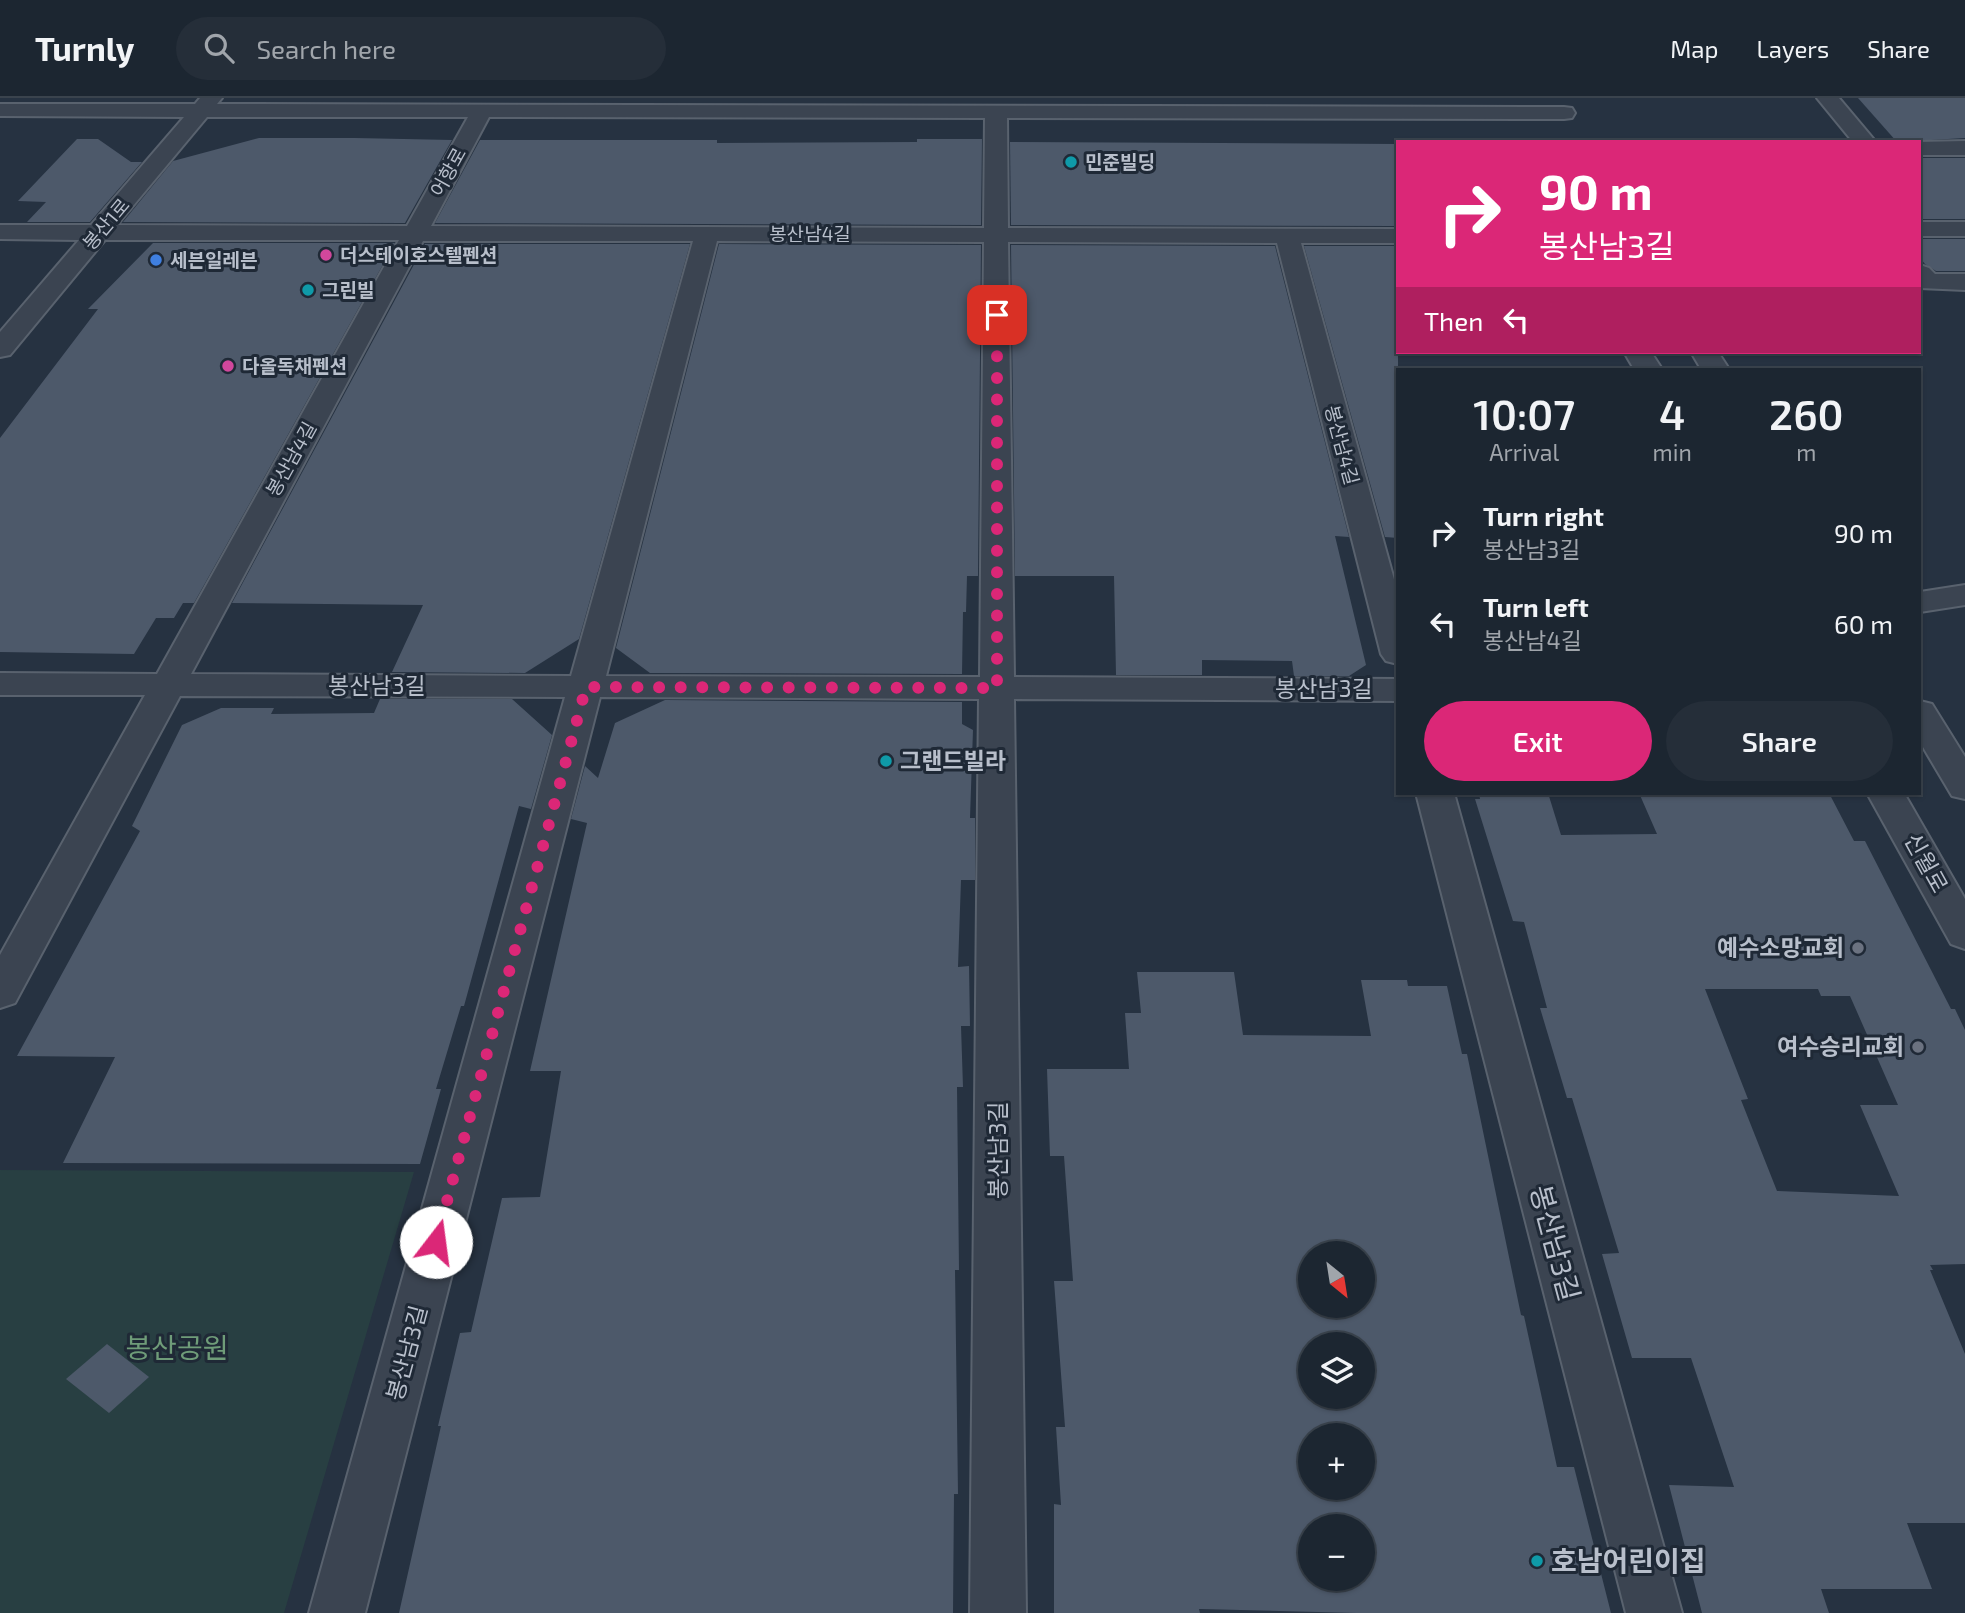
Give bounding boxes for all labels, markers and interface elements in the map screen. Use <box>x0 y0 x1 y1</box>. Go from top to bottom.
search box <box>176 17 666 80</box>
text: Turnly <box>35 28 134 68</box>
icon: search <box>200 29 238 67</box>
text: Search here <box>256 33 396 64</box>
text: Map <box>1670 34 1718 63</box>
text: Layers <box>1756 34 1829 63</box>
text: Share <box>1867 34 1930 63</box>
street label: 어항로 <box>425 143 470 200</box>
place label: 민준빌딩 <box>1085 150 1155 173</box>
marker: 민준빌딩 <box>1063 154 1079 170</box>
text: 90 m <box>1539 161 1653 220</box>
icon: right <box>1424 168 1515 259</box>
street label: 봉산1로 <box>78 193 134 254</box>
street label: 봉산남4길 <box>769 222 851 245</box>
text: 봉산남3길 <box>1539 226 1675 264</box>
place label: 더스테이호스텔펜션 <box>340 243 497 266</box>
marker: 더스테이호스텔펜션 <box>318 247 334 263</box>
place label: 세븐일레븐 <box>170 248 257 271</box>
marker: 세븐일레븐 <box>148 252 164 268</box>
place label: 그린빌 <box>322 278 374 301</box>
marker: 그린빌 <box>300 282 316 298</box>
pin <box>967 285 1027 345</box>
icon: arrive <box>978 296 1016 334</box>
icon: left <box>1497 301 1535 339</box>
text: Then <box>1424 305 1483 336</box>
place label: 다올독채펜션 <box>242 354 347 377</box>
marker: 다올독채펜션 <box>220 358 236 374</box>
text: 10:07 <box>1473 388 1575 438</box>
text: 4 <box>1659 388 1685 438</box>
text: 260 <box>1769 388 1844 438</box>
street label: 봉산남4길 <box>1321 402 1364 487</box>
street label: 봉산남4길 <box>261 417 320 500</box>
text: Arrival <box>1489 438 1559 466</box>
text: min <box>1653 438 1692 466</box>
text: m <box>1796 438 1816 466</box>
text: Turn right <box>1483 500 1604 531</box>
icon: right <box>1424 514 1462 552</box>
text: 90 m <box>1834 517 1893 548</box>
text: 봉산남3길 <box>1483 535 1580 563</box>
text: Turn left <box>1483 591 1589 622</box>
icon: left <box>1424 605 1462 643</box>
text: 60 m <box>1834 608 1893 639</box>
text: 봉산남4길 <box>1483 626 1582 654</box>
street label: 봉산남3길 <box>328 671 426 699</box>
street label: 봉산남3길 <box>1275 674 1373 702</box>
button: Exit <box>1424 701 1652 781</box>
button: Share <box>1666 701 1893 781</box>
place label: 그랜드빌라 <box>900 746 1006 774</box>
marker: 그랜드빌라 <box>878 753 894 769</box>
street label: 신월로 <box>1899 828 1955 897</box>
place label: 예수소망교회 <box>1717 933 1844 961</box>
marker: 예수소망교회 <box>1850 940 1866 956</box>
place label: 여수승리교회 <box>1777 1032 1904 1060</box>
marker: 여수승리교회 <box>1910 1039 1926 1055</box>
street label: 봉산남3길 <box>983 1101 1011 1199</box>
street label: 봉산남3길 <box>1524 1181 1588 1304</box>
position arrow <box>399 1205 473 1279</box>
north arrow <box>1298 1241 1376 1318</box>
map controls <box>1298 1241 1375 1591</box>
street label: 봉산남3길 <box>380 1302 432 1403</box>
park label: 봉산공원 <box>125 1330 229 1364</box>
button: layers <box>1298 1332 1375 1409</box>
button: + <box>1298 1423 1375 1500</box>
button: − <box>1298 1514 1375 1591</box>
place label: 호남어린이집 <box>1551 1543 1706 1577</box>
marker: 호남어린이집 <box>1529 1553 1545 1569</box>

